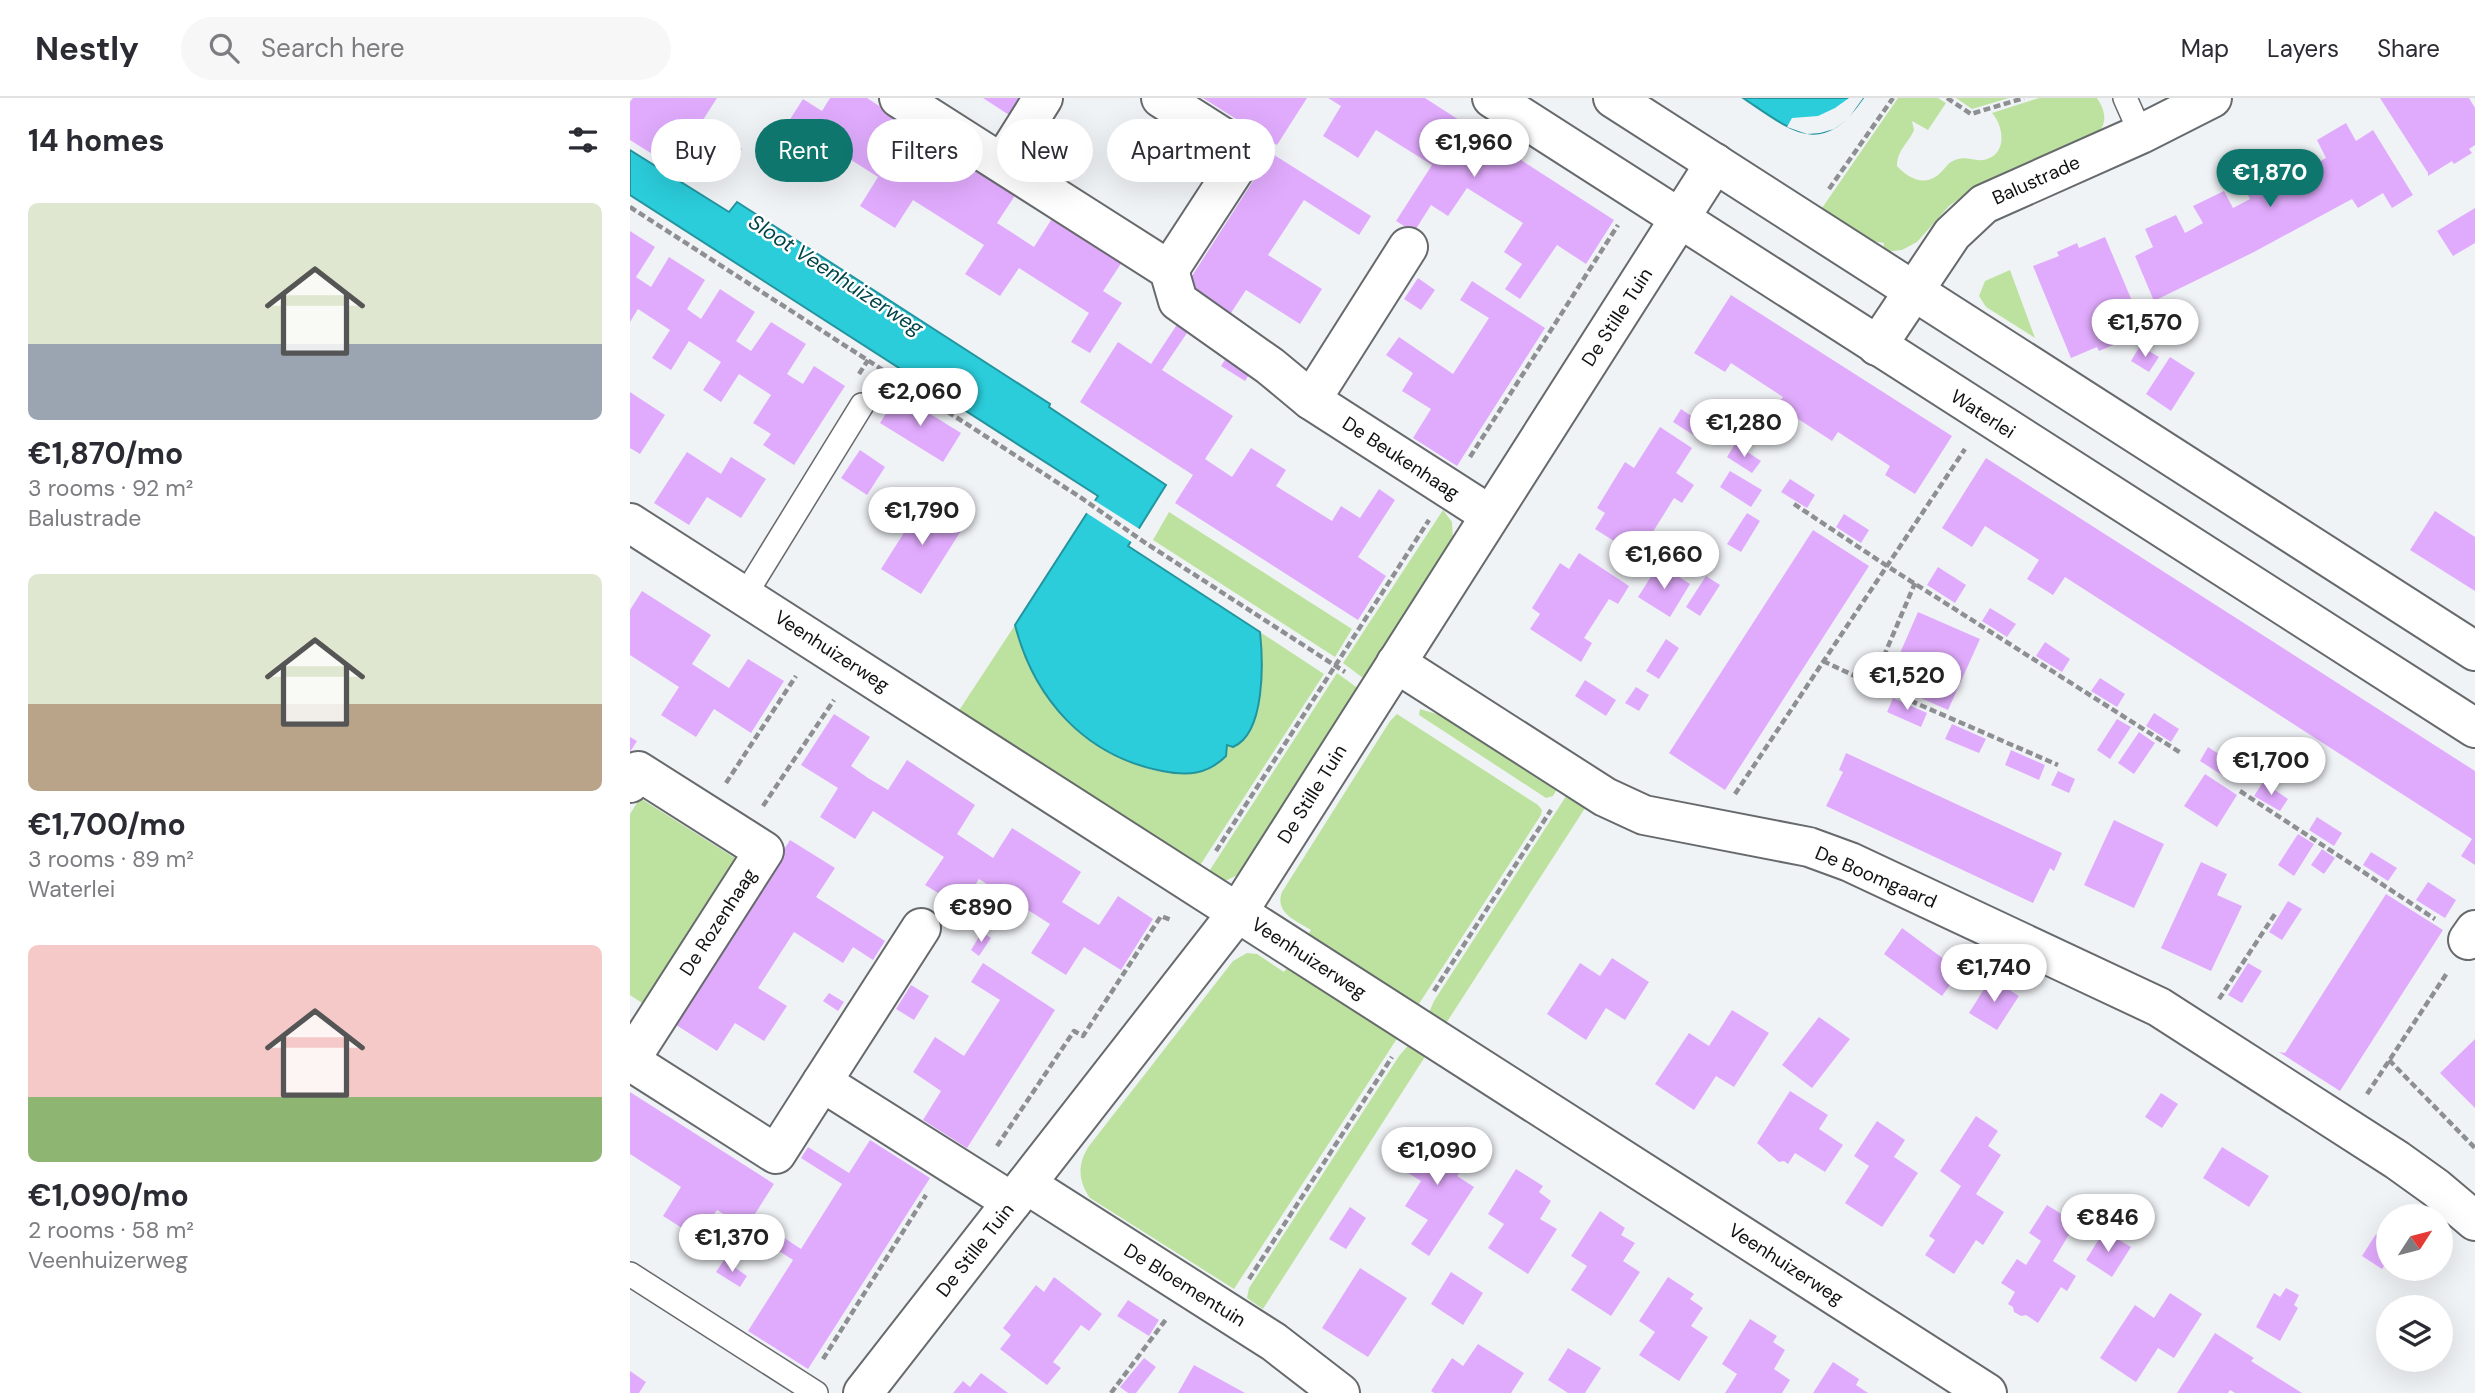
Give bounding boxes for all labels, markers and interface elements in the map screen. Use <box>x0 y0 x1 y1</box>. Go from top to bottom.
search box <box>181 17 671 80</box>
text: Nestly <box>35 27 139 70</box>
icon: search <box>205 29 243 67</box>
text: Search here <box>261 31 405 65</box>
text: Map <box>2181 33 2229 64</box>
text: Layers <box>2267 33 2339 64</box>
text: Share <box>2377 33 2440 64</box>
chip: Buy <box>651 119 741 182</box>
chip: Rent <box>755 119 853 182</box>
chip: Filters <box>867 119 983 182</box>
chip: New <box>997 119 1093 182</box>
chip: Apartment <box>1107 119 1275 182</box>
pin: €1,960 <box>1417 120 1531 179</box>
text: 14 homes <box>28 121 165 160</box>
icon: filters <box>564 121 602 159</box>
text: €1,960 <box>1435 127 1513 157</box>
street label: Balustrade <box>1988 150 2084 210</box>
pin: €1,870 <box>2213 150 2327 209</box>
text: €1,870 <box>2233 157 2307 187</box>
water label: Sloot Veenhuizerweg <box>743 208 929 342</box>
icon: home <box>252 248 378 374</box>
street label: De Stille Tuin <box>1576 263 1658 371</box>
pin: €1,570 <box>2088 300 2202 359</box>
text: €1,570 <box>2108 307 2182 337</box>
pin: €2,060 <box>863 368 977 428</box>
text: €2,060 <box>878 376 962 406</box>
street label: Waterlei <box>1946 384 2020 444</box>
pin: €1,280 <box>1687 400 1801 459</box>
text: €1,280 <box>1706 407 1782 437</box>
street label: De Beukenhaag <box>1338 411 1465 505</box>
text: €1,870/mo <box>28 434 183 473</box>
text: 3 rooms · 92 m² <box>28 473 193 503</box>
pin: €1,790 <box>865 488 979 547</box>
text: €1,790 <box>884 495 960 525</box>
text: Balustrade <box>28 503 141 533</box>
pin: €1,660 <box>1607 532 1721 591</box>
text: €1,660 <box>1625 539 1703 569</box>
street label: Veenhuizerweg <box>770 604 895 698</box>
icon: home <box>252 619 378 745</box>
pin: €1,520 <box>1850 652 1964 712</box>
text: €1,520 <box>1869 660 1945 690</box>
pin: €1,700 <box>2214 738 2328 797</box>
street label: De Stille Tuin <box>1272 740 1352 848</box>
text: €1,700 <box>2233 745 2309 775</box>
text: €1,700/mo <box>28 805 186 844</box>
street label: De Boomgaard <box>1811 840 1941 914</box>
text: 3 rooms · 89 m² <box>28 844 194 874</box>
street label: De Rozenhaag <box>674 863 762 981</box>
text: Waterlei <box>28 874 115 904</box>
pin: €890 <box>940 884 1022 944</box>
text: €890 <box>950 892 1012 922</box>
street label: Veenhuizerweg <box>1247 911 1372 1005</box>
pin: €1,740 <box>1937 944 2051 1004</box>
text: €1,740 <box>1957 952 2031 982</box>
icon: home <box>252 990 378 1116</box>
pin: €1,090 <box>1380 1128 1494 1187</box>
text: €1,090 <box>1397 1135 1477 1165</box>
text: €1,090/mo <box>28 1176 189 1215</box>
pin: €846 <box>2067 1194 2149 1254</box>
street label: De Stille Tuin <box>931 1198 1019 1302</box>
text: €846 <box>2077 1202 2139 1232</box>
north arrow <box>2376 1204 2454 1281</box>
map controls <box>2376 1204 2453 1372</box>
pin: €1,370 <box>675 1214 789 1274</box>
text: 2 rooms · 58 m² <box>28 1215 194 1245</box>
street label: Veenhuizerweg <box>1724 1217 1849 1311</box>
text: €1,370 <box>695 1222 769 1252</box>
street label: De Bloementuin <box>1119 1238 1251 1332</box>
text: Veenhuizerweg <box>28 1245 188 1275</box>
button: layers <box>2376 1295 2453 1372</box>

